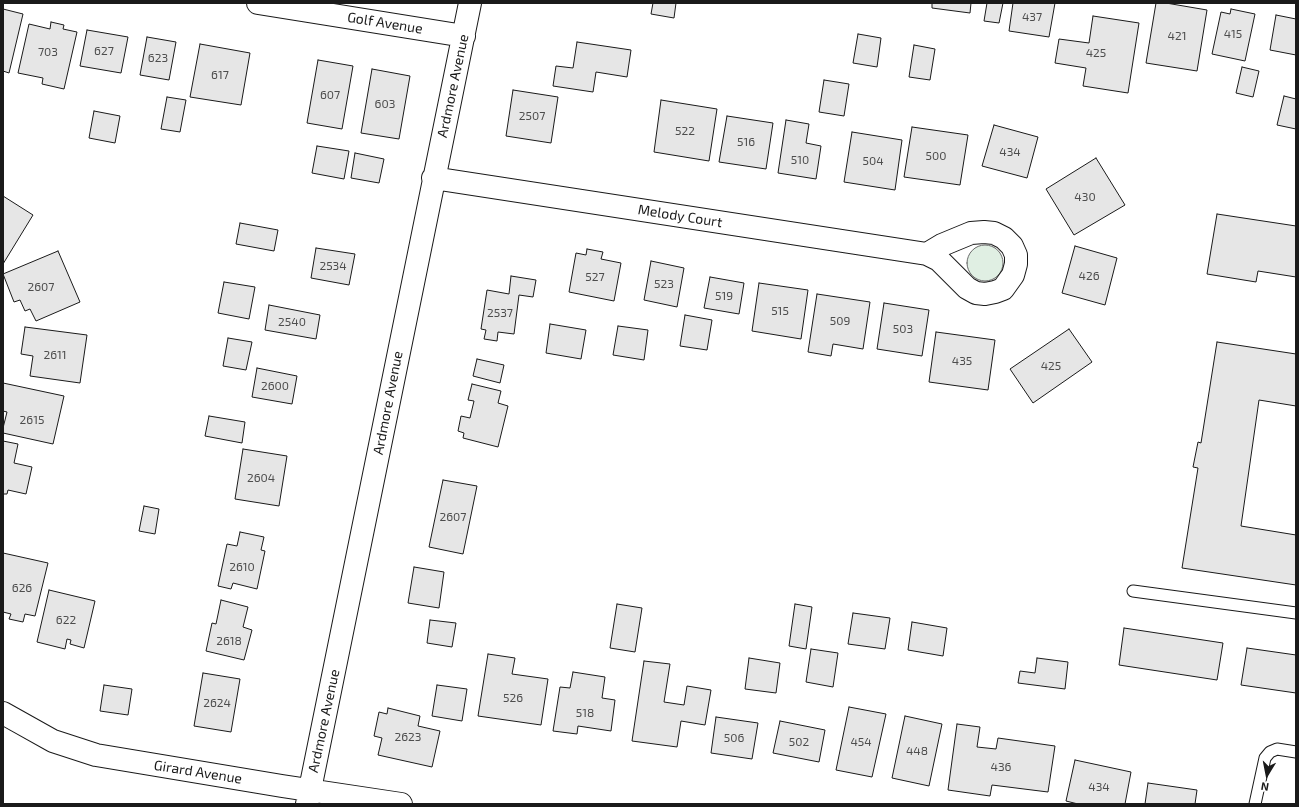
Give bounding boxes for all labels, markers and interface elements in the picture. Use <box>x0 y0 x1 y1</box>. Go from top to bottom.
street label: Golf Avenue <box>346 9 424 37</box>
house number: 437 <box>1022 10 1042 24</box>
house number: 415 <box>1224 27 1242 41</box>
house number: 421 <box>1168 29 1186 43</box>
street label: Ardmore Avenue <box>434 33 472 139</box>
house number: 627 <box>94 44 114 58</box>
house number: 703 <box>38 45 58 59</box>
house number: 425 <box>1086 46 1106 60</box>
house number: 623 <box>148 51 168 65</box>
house number: 617 <box>211 68 229 82</box>
house number: 607 <box>320 88 340 102</box>
house number: 603 <box>375 97 395 111</box>
house number: 2507 <box>519 109 545 123</box>
house number: 522 <box>675 124 695 138</box>
house number: 516 <box>737 135 755 149</box>
house number: 434 <box>999 145 1021 159</box>
house number: 500 <box>926 149 946 163</box>
house number: 510 <box>791 153 809 167</box>
house number: 504 <box>862 154 884 168</box>
house number: 430 <box>1074 190 1096 204</box>
street label: Melody Court <box>637 201 723 231</box>
house number: 2534 <box>319 259 347 273</box>
house number: 426 <box>1079 269 1099 283</box>
house number: 527 <box>585 270 605 284</box>
house number: 523 <box>654 277 674 291</box>
house number: 2607 <box>28 280 54 294</box>
house number: 519 <box>715 289 733 303</box>
house number: 515 <box>771 304 789 318</box>
house number: 2537 <box>487 306 513 320</box>
house number: 509 <box>830 314 850 328</box>
house number: 2540 <box>278 315 306 329</box>
house number: 503 <box>893 322 913 336</box>
house number: 2611 <box>43 348 67 362</box>
street label: Ardmore Avenue <box>370 350 406 456</box>
house number: 435 <box>952 354 972 368</box>
house number: 425 <box>1041 359 1061 373</box>
house number: 2600 <box>261 379 289 393</box>
house number: 2615 <box>20 413 44 427</box>
house number: 2604 <box>247 471 275 485</box>
house number: 2607 <box>440 510 466 524</box>
house number: 2610 <box>229 560 255 574</box>
house number: 626 <box>12 581 32 595</box>
house number: 622 <box>56 613 76 627</box>
house number: 2618 <box>216 634 242 648</box>
street label: Ardmore Avenue <box>305 668 343 774</box>
house number: 526 <box>503 691 523 705</box>
house number: 2624 <box>203 696 231 710</box>
house number: 518 <box>576 706 594 720</box>
house number: 2623 <box>394 730 422 744</box>
house number: 506 <box>724 731 744 745</box>
house number: 502 <box>789 735 809 749</box>
house number: 454 <box>850 735 872 749</box>
house number: 448 <box>906 744 928 758</box>
north arrow <box>1247 755 1287 795</box>
street label: Girard Avenue <box>153 757 243 787</box>
house number: 436 <box>991 760 1011 774</box>
house number: 434 <box>1088 780 1110 794</box>
text: N <box>1260 780 1270 794</box>

